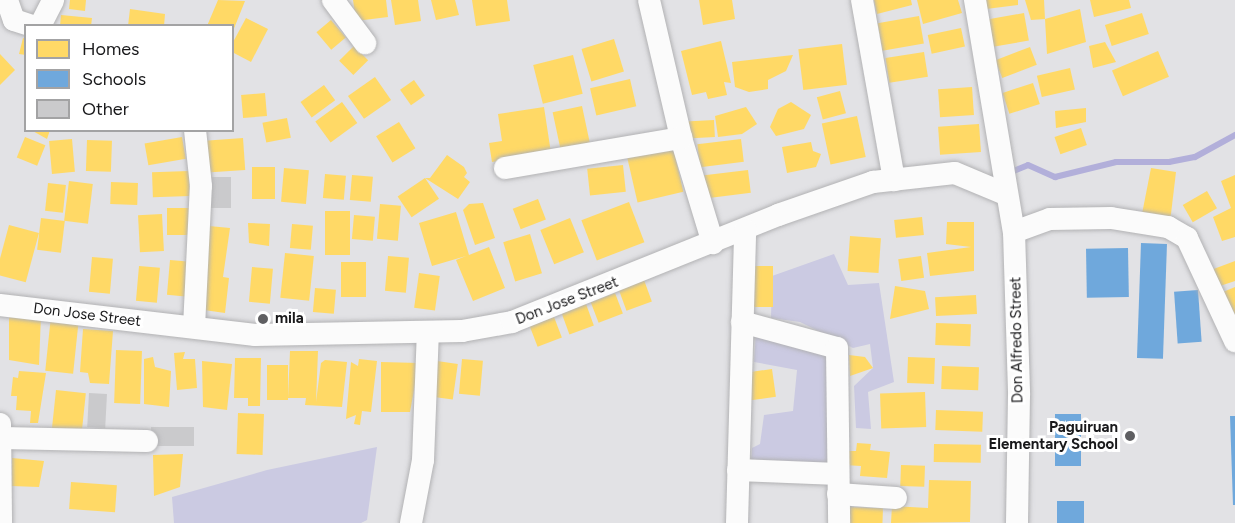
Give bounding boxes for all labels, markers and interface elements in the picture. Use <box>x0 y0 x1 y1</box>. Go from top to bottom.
legend <box>24 24 234 132</box>
text: Homes <box>82 38 140 60</box>
text: Schools <box>82 68 146 90</box>
text: Other <box>82 98 129 120</box>
street label: Don Jose Street <box>513 273 621 329</box>
street label: Don Alfredo Street <box>1007 277 1027 403</box>
street label: Don Jose Street <box>32 299 142 331</box>
place label: mila <box>275 310 304 328</box>
marker: mila <box>256 312 270 326</box>
place label: Paguiruan Elementary School <box>989 418 1118 453</box>
marker: Paguiruan Elementary School <box>1123 429 1137 443</box>

